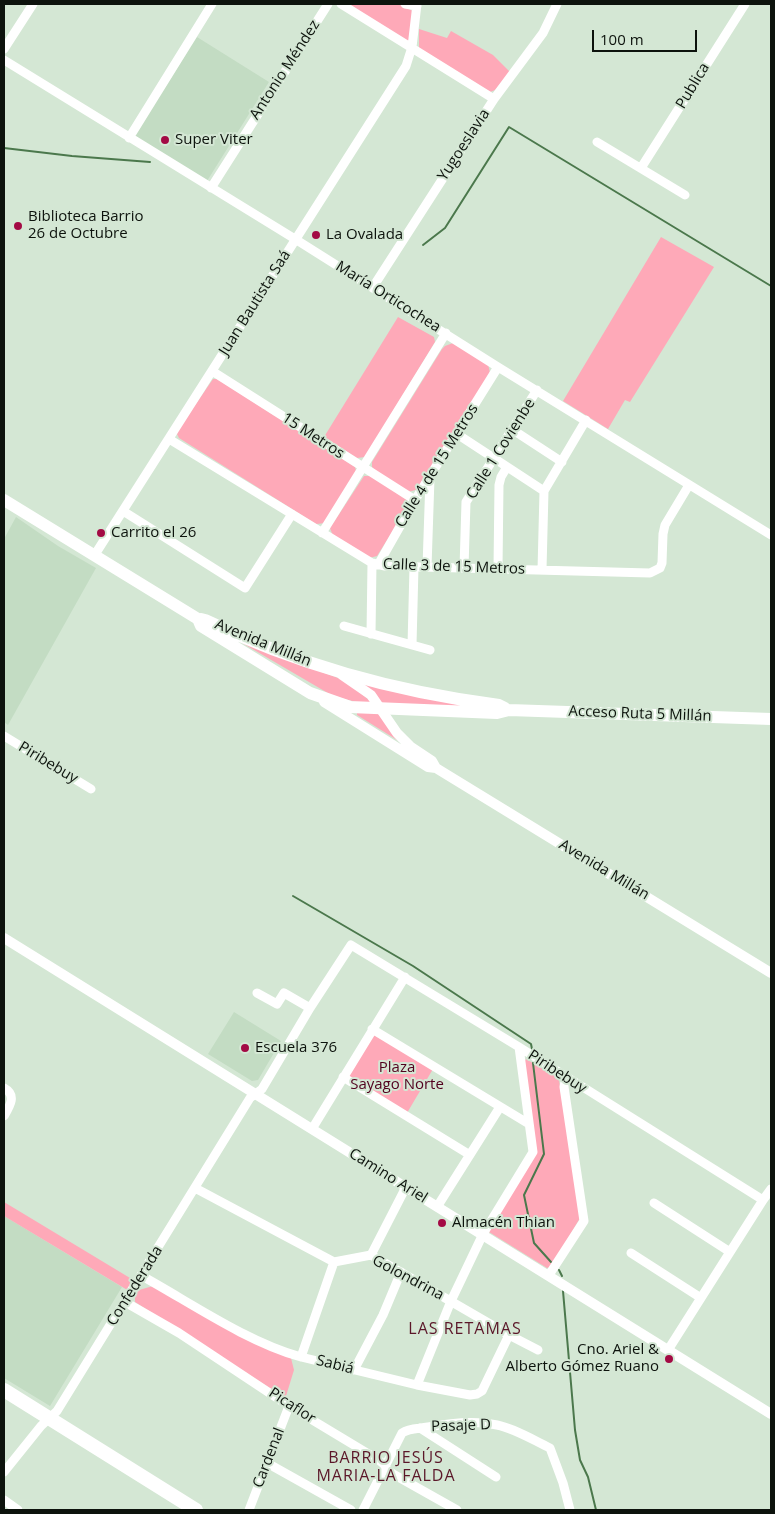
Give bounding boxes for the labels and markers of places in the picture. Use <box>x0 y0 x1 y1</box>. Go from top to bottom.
place label: Super Viter <box>175 131 253 149</box>
marker: Super Viter <box>159 134 171 146</box>
place label: Biblioteca Barrio 26 de Octubre <box>28 208 144 243</box>
marker: Biblioteca Barrio 26 de Octubre <box>12 220 24 232</box>
place label: La Ovalada <box>326 226 403 244</box>
marker: La Ovalada <box>310 229 322 241</box>
place label: Carrito el 26 <box>111 524 196 542</box>
marker: Carrito el 26 <box>95 527 107 539</box>
place label: Escuela 376 <box>255 1039 337 1057</box>
marker: Escuela 376 <box>239 1042 251 1054</box>
place label: Almacén Thian <box>452 1214 555 1232</box>
marker: Almacén Thian <box>436 1217 448 1229</box>
place label: Cno. Ariel & Alberto Gómez Ruano <box>506 1341 659 1376</box>
marker: Cno. Ariel & Alberto Gómez Ruano <box>663 1353 675 1365</box>

